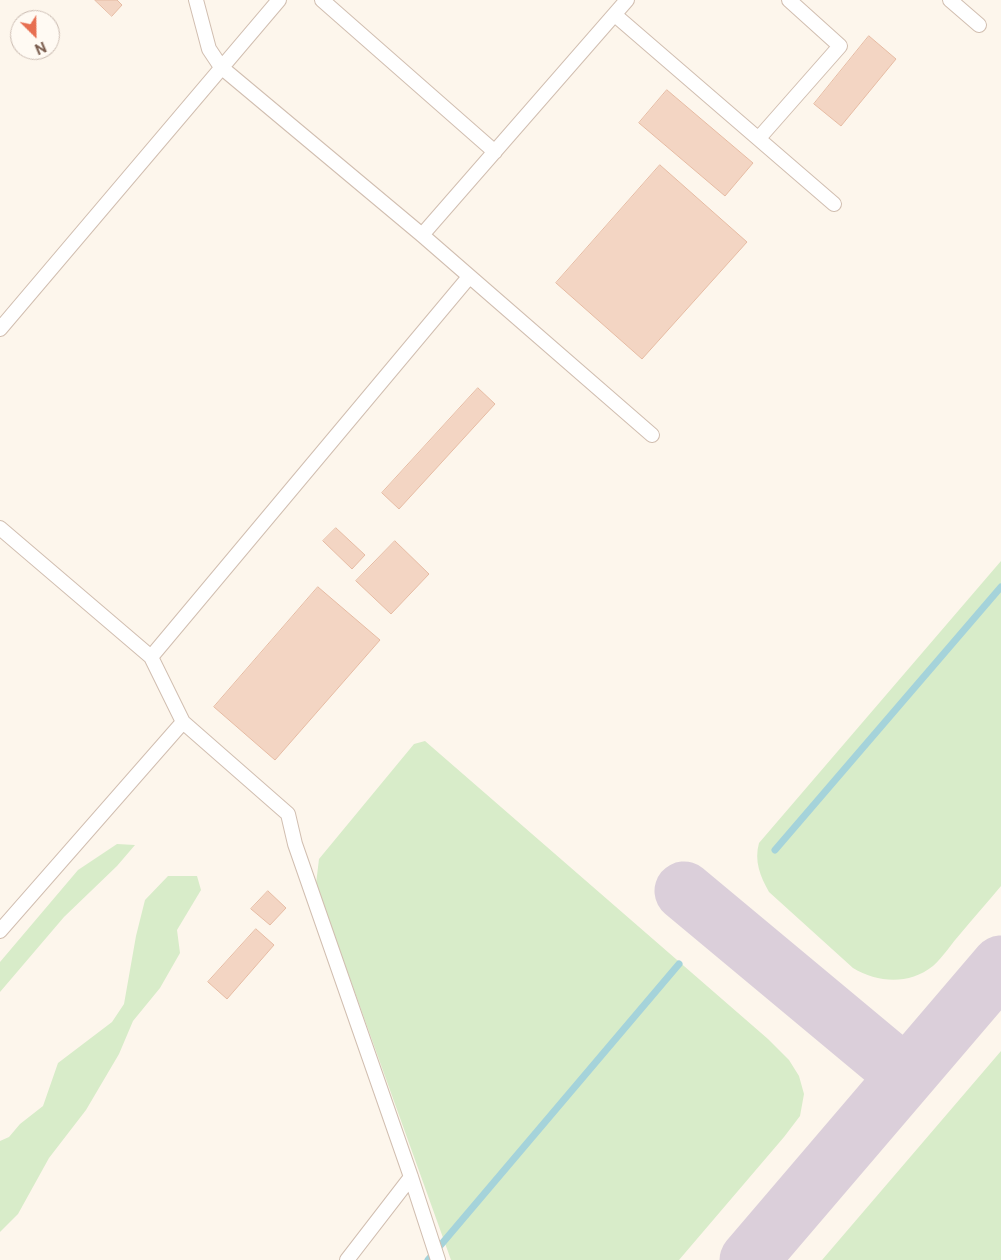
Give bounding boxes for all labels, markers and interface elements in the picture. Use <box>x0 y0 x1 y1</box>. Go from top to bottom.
north arrow <box>10 10 60 60</box>
text: N <box>32 38 49 57</box>

